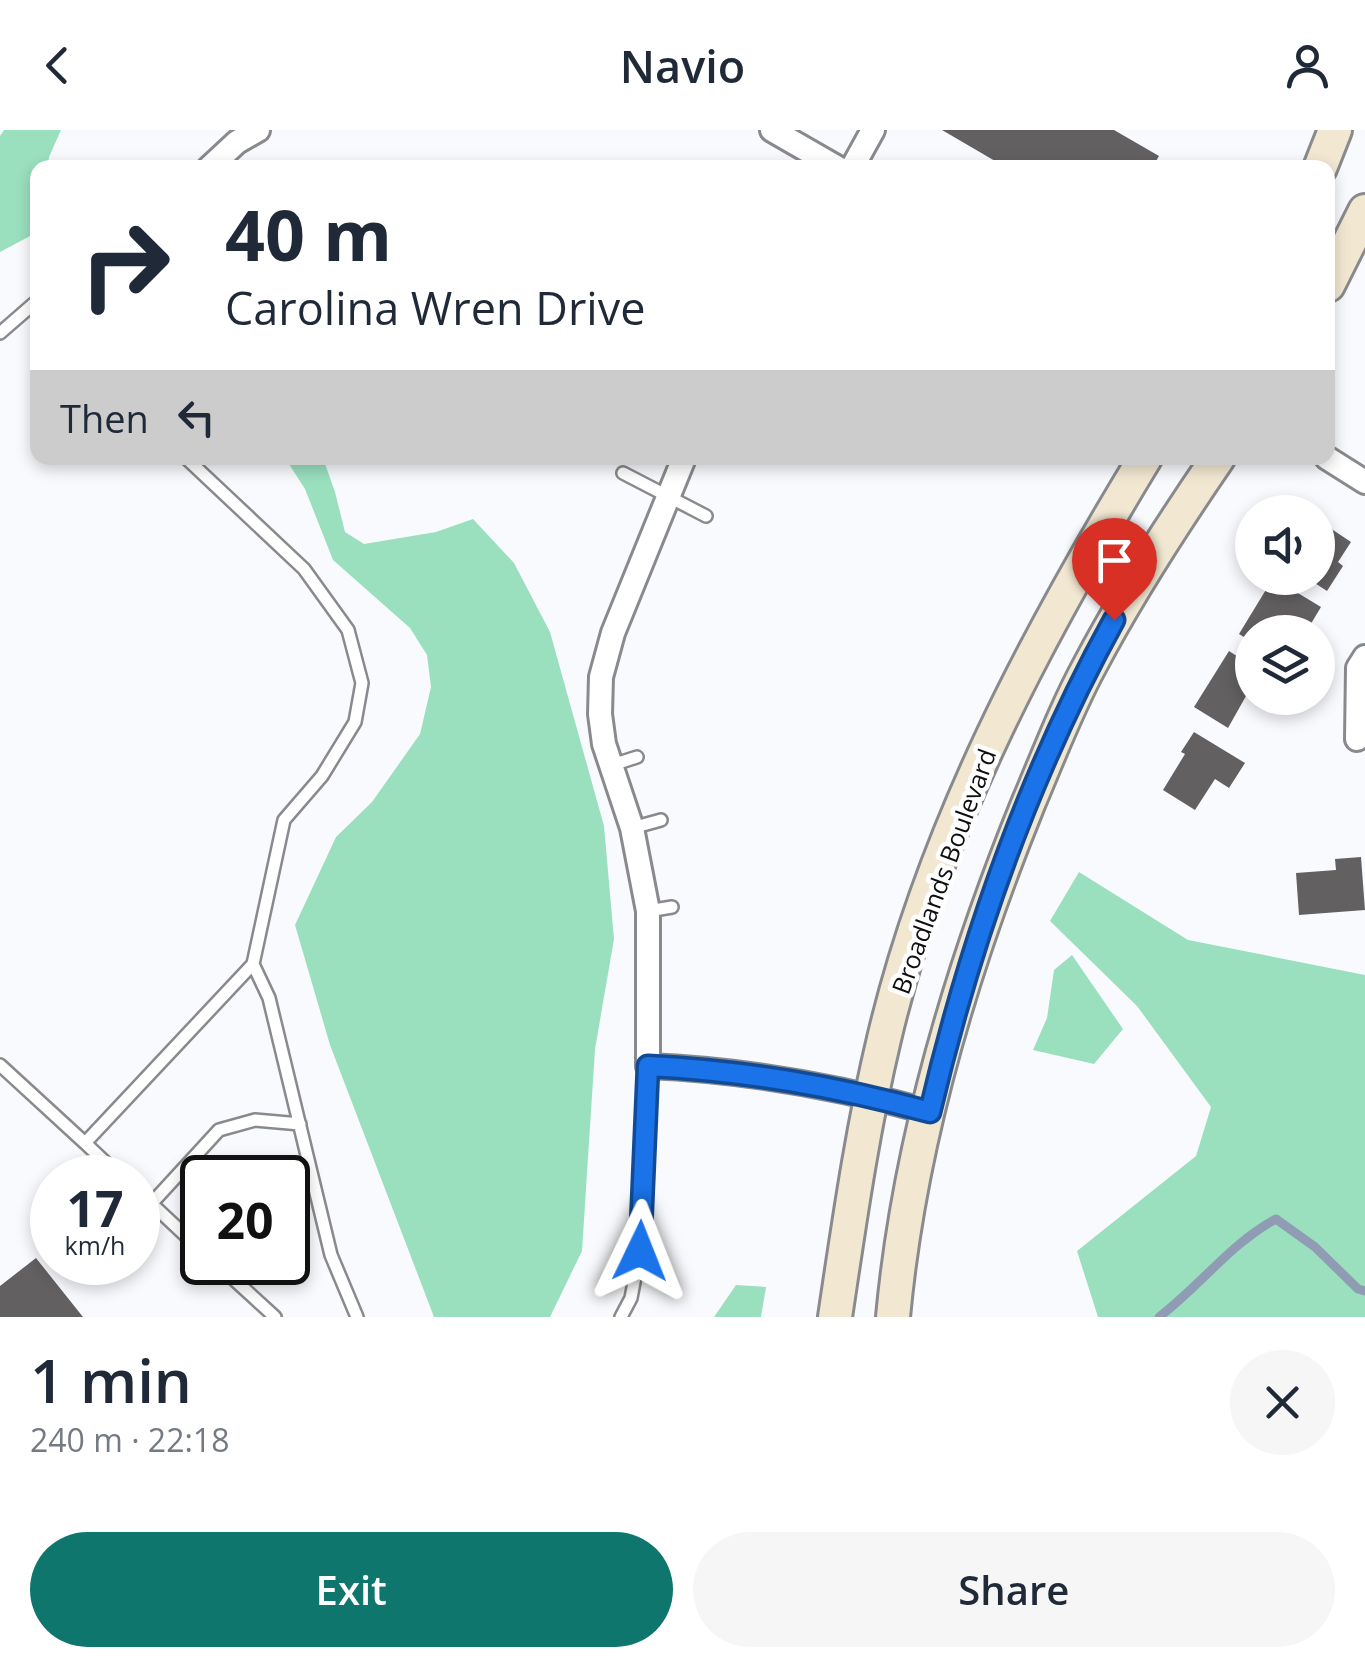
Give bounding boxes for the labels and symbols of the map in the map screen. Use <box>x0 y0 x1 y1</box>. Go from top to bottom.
pin <box>1072 518 1157 621</box>
street label: Broadlands Boulevard <box>883 744 1003 998</box>
speed limit sign: 20 <box>180 1155 310 1285</box>
position arrow <box>588 1199 692 1303</box>

